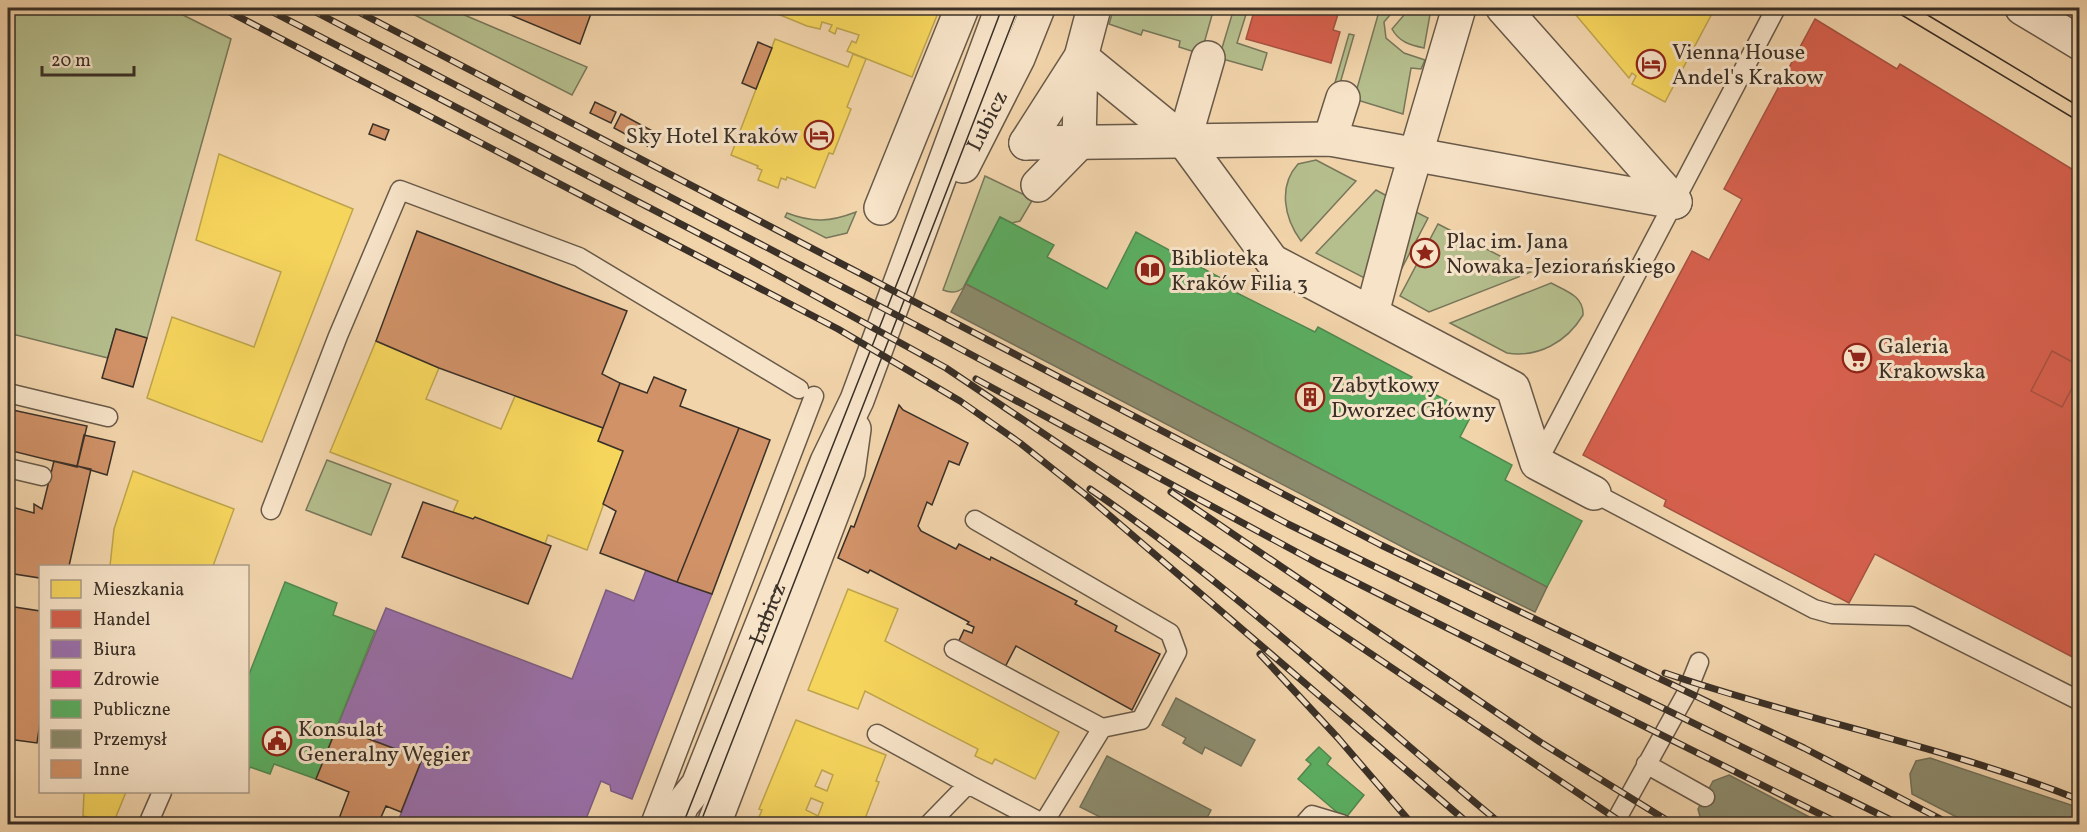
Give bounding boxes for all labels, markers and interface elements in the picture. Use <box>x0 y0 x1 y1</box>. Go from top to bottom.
place label: Vienna House Andel's Krakow <box>1672 38 1823 94</box>
scale bar <box>42 39 134 77</box>
hotel icon: Vienna House Andel's Krakow <box>1635 48 1667 80</box>
text: 20 m <box>51 49 91 74</box>
street label: Lubicz <box>960 86 1017 157</box>
hotel icon: Sky Hotel Kraków <box>803 119 835 151</box>
place label: Sky Hotel Kraków <box>626 122 798 153</box>
place label: Plac im. Jana Nowaka-Jeziorańskiego <box>1446 227 1676 283</box>
place icon: Plac im. Jana Nowaka-Jeziorańskiego <box>1409 237 1441 269</box>
place label: Biblioteka Kraków Filia 3 <box>1171 244 1308 300</box>
library icon: Biblioteka Kraków Filia 3 <box>1134 254 1166 286</box>
place label: Galeria Krakowska <box>1878 332 1986 388</box>
supermarket icon: Galeria Krakowska <box>1841 342 1873 374</box>
place label: Zabytkowy Dworzec Główny <box>1331 371 1496 427</box>
building icon: Zabytkowy Dworzec Główny <box>1294 381 1326 413</box>
legend <box>39 565 249 793</box>
text: Mieszkania <box>93 578 184 603</box>
street label: Lubicz <box>743 579 795 650</box>
text: Handel <box>93 608 150 633</box>
text: Biura <box>93 638 136 663</box>
text: Zdrowie <box>93 668 159 693</box>
text: Publiczne <box>93 698 170 723</box>
place label: Konsulat Generalny Węgier <box>298 715 470 771</box>
public building icon: Konsulat Generalny Węgier <box>261 725 293 757</box>
text: Przemysł <box>93 728 167 753</box>
text: Inne <box>93 758 129 783</box>

